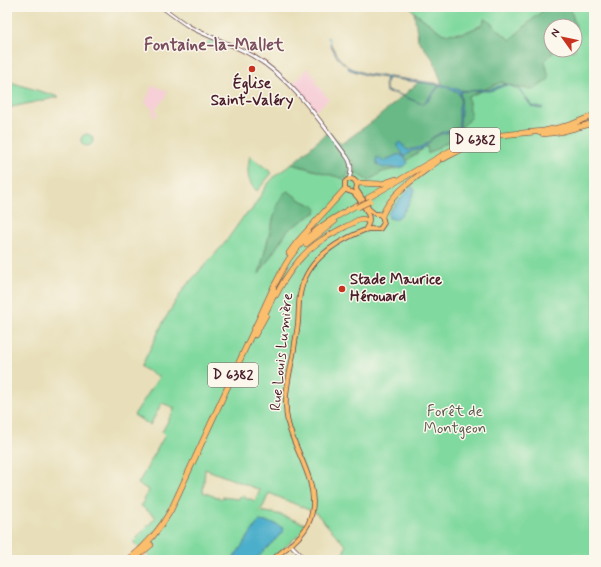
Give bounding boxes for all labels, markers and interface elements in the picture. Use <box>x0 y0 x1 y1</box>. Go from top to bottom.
north arrow <box>543 18 583 58</box>
text: N <box>548 26 563 40</box>
district label: Fontaine-la-Mallet <box>144 34 285 56</box>
marker: Église Saint-Valéry <box>247 64 257 74</box>
place label: Église Saint-Valéry <box>211 72 294 111</box>
road number: D 6382 <box>450 128 500 152</box>
place label: Stade Maurice Hérouard <box>350 270 442 307</box>
marker: Stade Maurice Hérouard <box>337 284 347 294</box>
street label: Rue Louis Lumière <box>266 292 298 412</box>
road number: D 6382 <box>208 363 258 387</box>
park label: Forêt de Montgeon <box>424 402 486 439</box>

